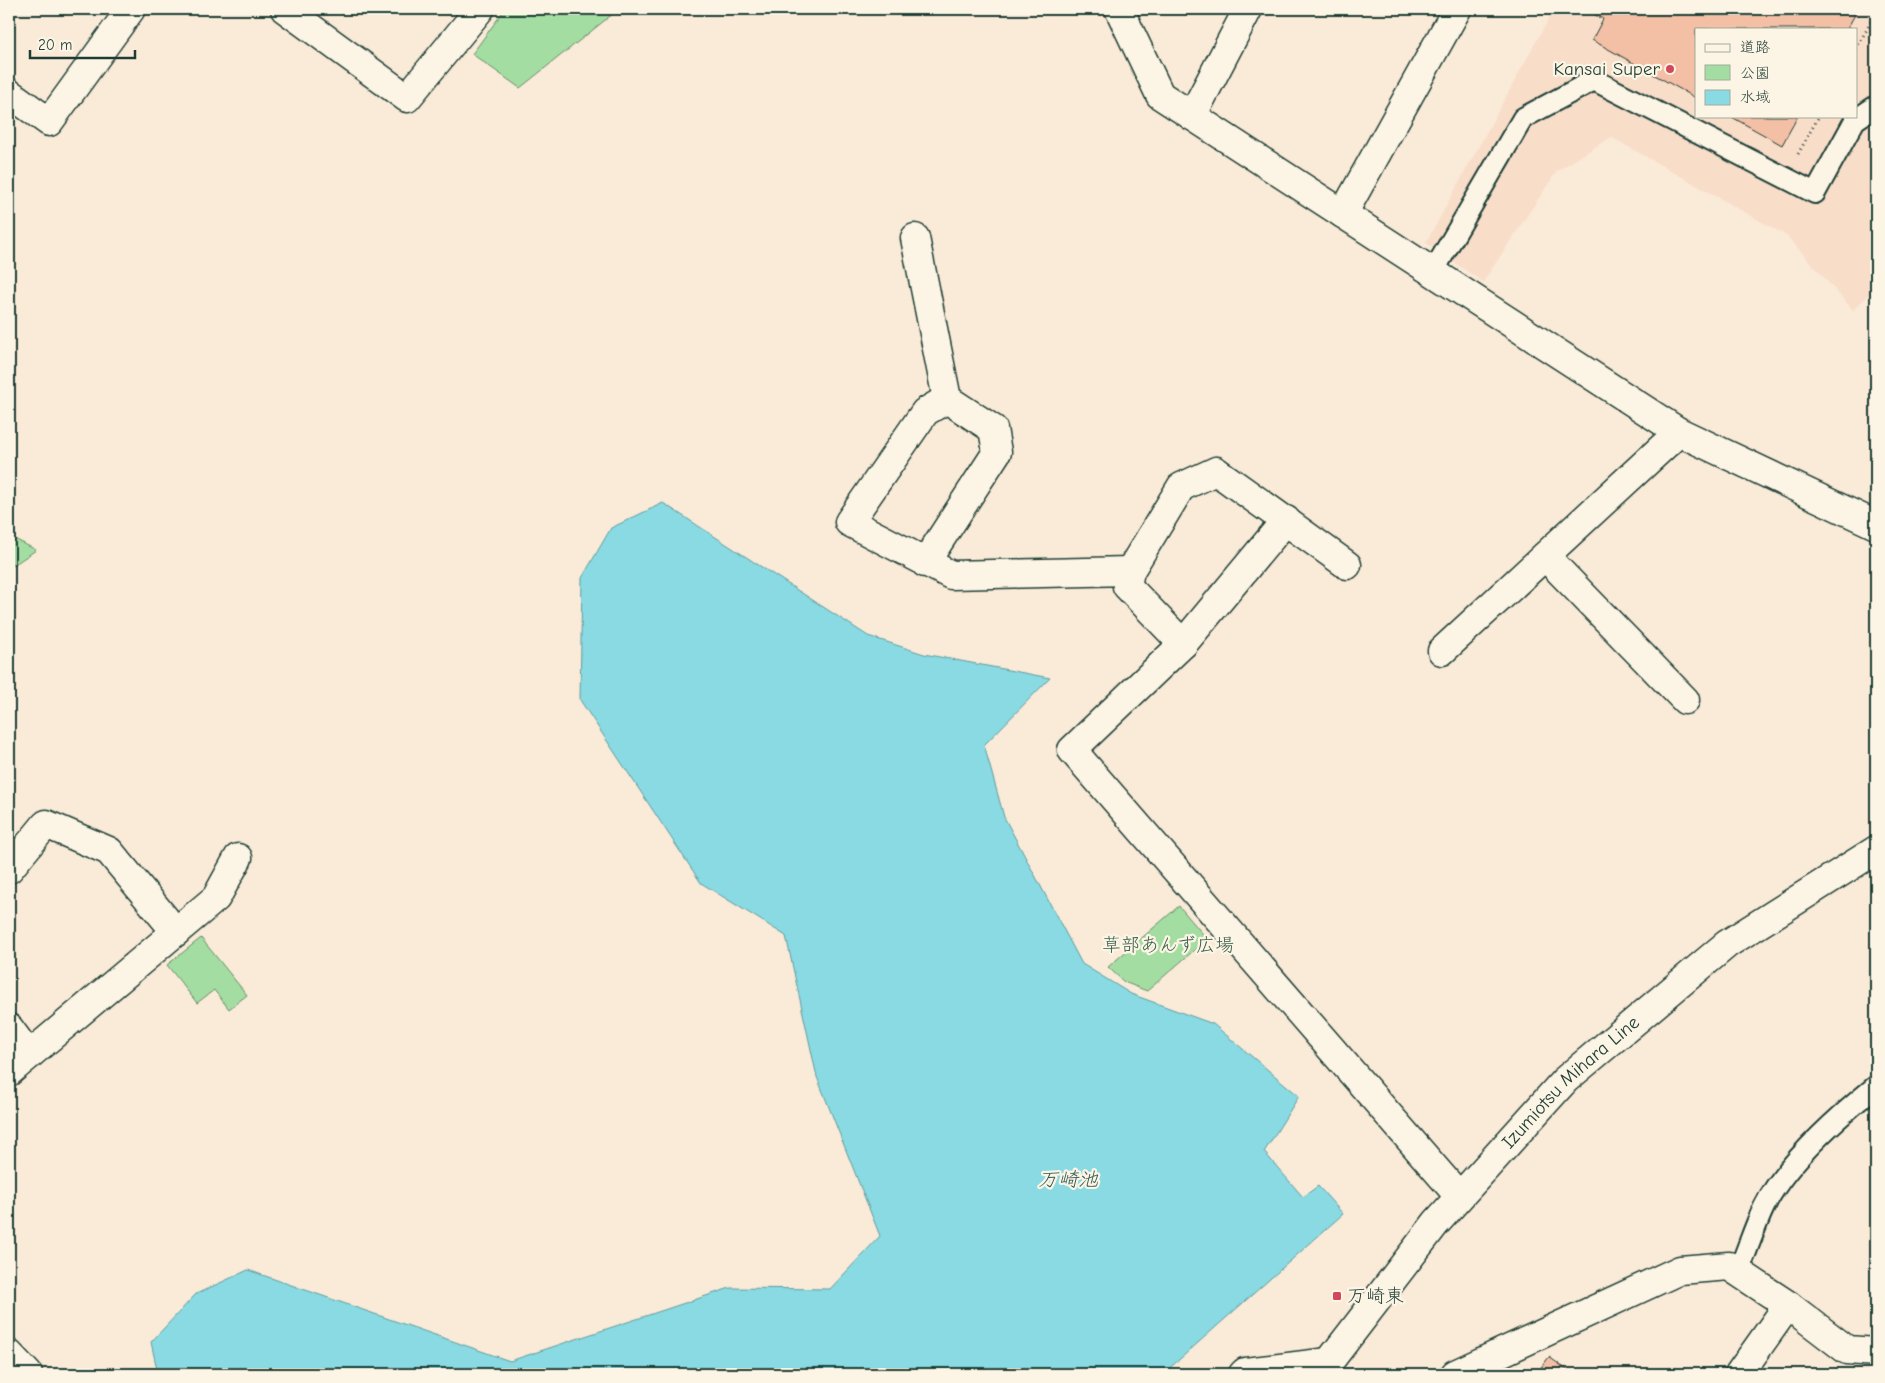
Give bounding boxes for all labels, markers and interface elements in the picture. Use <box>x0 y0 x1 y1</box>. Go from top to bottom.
scale bar <box>30 28 135 60</box>
legend <box>1695 28 1858 118</box>
text: 20 m <box>38 36 72 54</box>
text: 道路 <box>1740 38 1770 56</box>
place label: Kansai Super <box>1553 58 1660 80</box>
marker: Kansai Super <box>1664 63 1676 75</box>
text: 公園 <box>1740 64 1770 82</box>
text: 水域 <box>1740 88 1770 106</box>
park label: 草部あんず広場 <box>1102 934 1234 956</box>
street label: Izumiotsu Mihara Line <box>1498 1011 1644 1153</box>
water label: 万崎池 <box>1038 1168 1099 1191</box>
place label: 万崎東 <box>1347 1285 1404 1307</box>
marker: 万崎東 <box>1331 1290 1343 1302</box>

